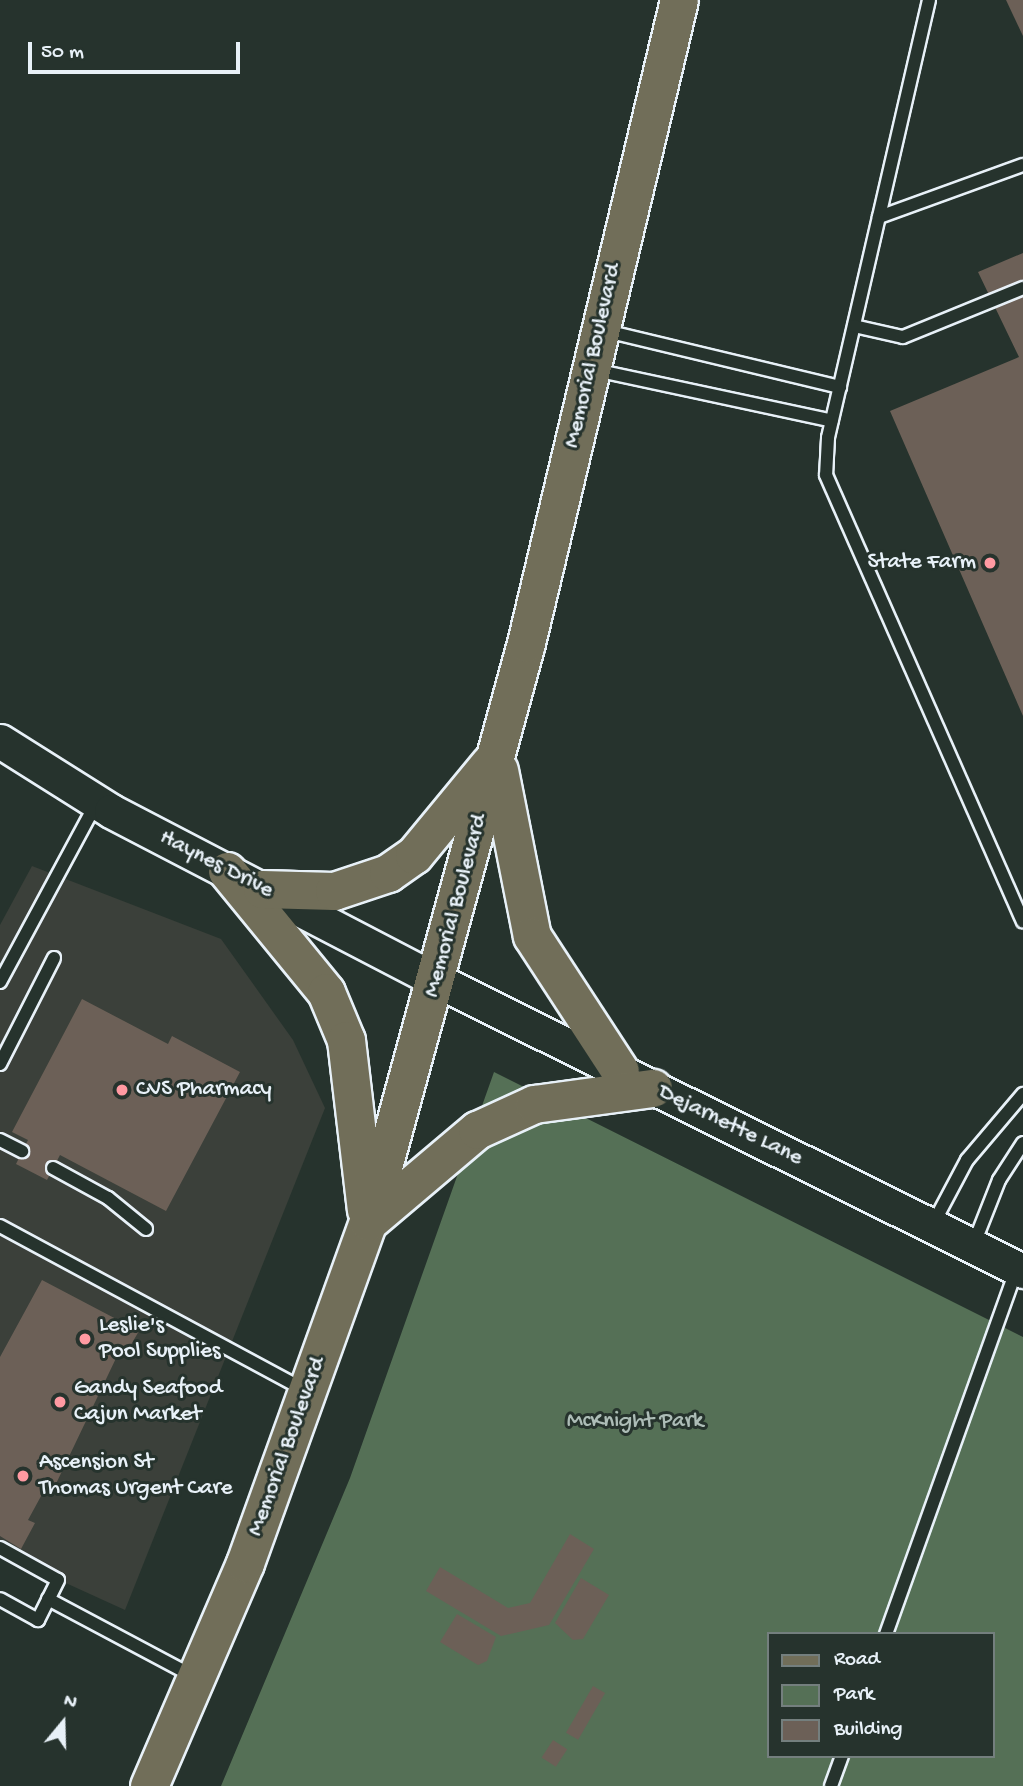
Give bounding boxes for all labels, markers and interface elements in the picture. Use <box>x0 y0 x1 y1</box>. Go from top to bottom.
scale bar <box>32 28 243 72</box>
text: 50 m <box>41 41 84 66</box>
street label: Memorial Boulevard <box>559 261 629 451</box>
place label: State Farm <box>867 549 976 577</box>
marker: State Farm <box>982 555 998 571</box>
street label: Memorial Boulevard <box>419 811 495 1001</box>
street label: Haynes Drive <box>154 825 278 905</box>
place label: CVS Pharmacy <box>136 1076 272 1104</box>
street label: Dejarnette Lane <box>653 1079 807 1173</box>
marker: CVS Pharmacy <box>114 1082 130 1098</box>
place label: Leslie's Pool Supplies <box>99 1312 221 1366</box>
marker: Leslie's Pool Supplies <box>77 1331 93 1347</box>
street label: Memorial Boulevard <box>243 1354 333 1540</box>
place label: Gandy Seafood Cajun Market <box>74 1375 222 1429</box>
marker: Gandy Seafood Cajun Market <box>52 1394 68 1410</box>
park label: McKnight Park <box>567 1408 703 1436</box>
place label: Ascension St Thomas Urgent Care <box>39 1449 233 1503</box>
marker: Ascension St Thomas Urgent Care <box>13 1466 33 1486</box>
legend <box>768 1632 995 1758</box>
text: Road <box>834 1648 880 1673</box>
text: Park <box>834 1683 874 1708</box>
north arrow <box>28 1688 98 1758</box>
text: N <box>60 1690 80 1716</box>
text: Building <box>834 1718 903 1743</box>

